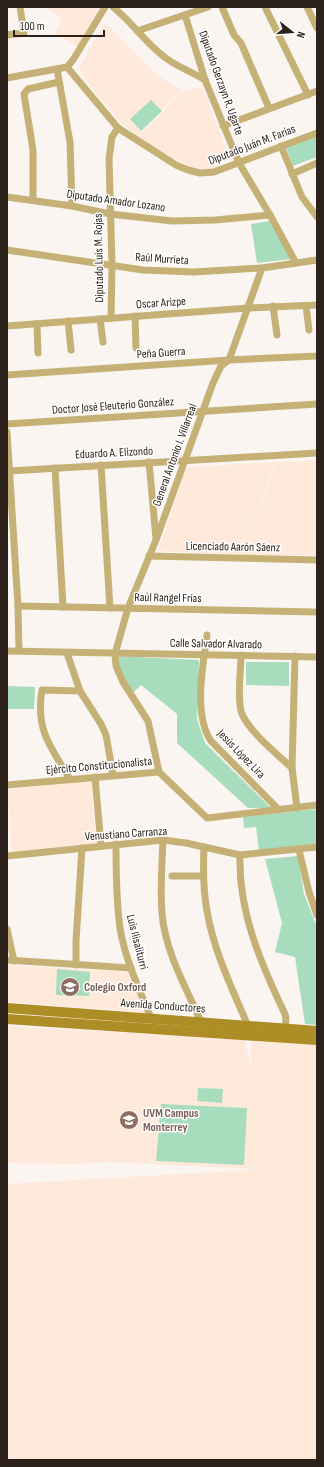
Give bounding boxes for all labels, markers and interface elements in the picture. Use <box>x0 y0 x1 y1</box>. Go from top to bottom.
scale bar <box>14 12 104 38</box>
north arrow <box>272 12 312 52</box>
text: 100 m <box>20 19 45 34</box>
street label: Diputado Gerzayn R. Ugarte <box>195 29 247 137</box>
text: N <box>294 30 308 40</box>
street label: Diputado Juán M. Farías <box>206 121 298 169</box>
street label: Diputado Amador Lozano <box>66 187 166 215</box>
street label: Diputado Luis M. Rojas <box>91 213 107 303</box>
street label: Raúl Murrieta <box>135 250 190 268</box>
street label: Oscar Arizpe <box>136 294 187 312</box>
street label: Peña Guerra <box>136 344 186 362</box>
street label: Doctor José Eleuterio González <box>51 394 175 418</box>
street label: General Antonio I. Villarreal <box>150 402 200 508</box>
street label: Eduardo A. Elizondo <box>75 443 153 463</box>
street label: Licenciado Aarón Sáenz <box>186 539 281 555</box>
street label: Raúl Rangel Frías <box>134 590 202 606</box>
street label: Calle Salvador Alvarado <box>170 636 262 652</box>
street label: Jesús López Lira <box>213 726 268 782</box>
street label: Ejército Constitucionalista <box>45 754 153 778</box>
street label: Venustiano Carranza <box>84 824 168 844</box>
street label: Luis Ilisaliturri <box>123 913 151 971</box>
school or university icon: Colegio Oxford <box>59 976 81 998</box>
place label: Colegio Oxford <box>84 980 146 995</box>
street label: Avenida Conductores <box>119 995 206 1016</box>
place label: UVM Campus Monterrey <box>143 1106 199 1135</box>
school or university icon: UVM Campus Monterrey <box>118 1109 140 1131</box>

